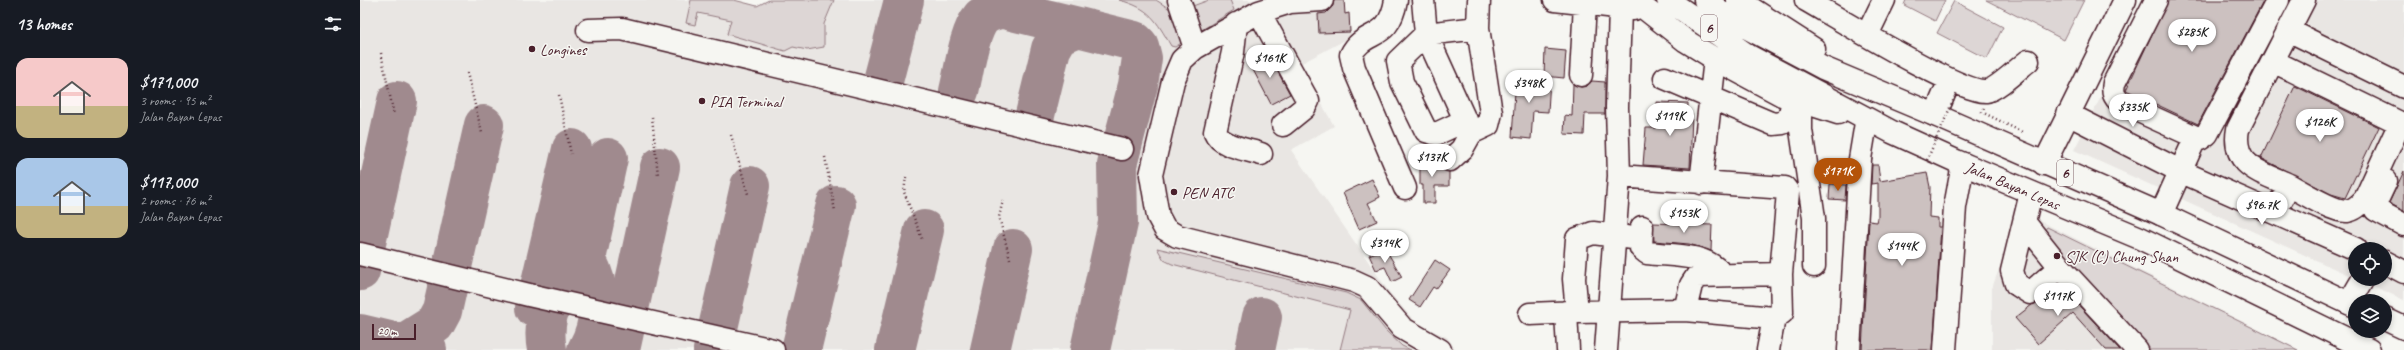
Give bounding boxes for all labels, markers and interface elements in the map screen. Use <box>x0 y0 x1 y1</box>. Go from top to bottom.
icon: filters <box>322 13 344 35</box>
text: 13 homes <box>16 14 72 35</box>
road number: 6 <box>1701 15 1717 41</box>
pin: $285K <box>2164 19 2220 53</box>
text: $285K <box>2177 24 2207 40</box>
place label: Longines <box>540 40 588 60</box>
marker: Longines <box>527 44 537 54</box>
pin: $161K <box>1242 45 1298 79</box>
text: $161K <box>1255 50 1285 66</box>
pin: $348K <box>1501 70 1557 104</box>
text: $171,000 <box>140 72 197 93</box>
icon: home <box>48 74 96 122</box>
text: $348K <box>1514 75 1544 91</box>
place label: PIA Terminal <box>710 92 785 112</box>
text: 3 rooms · 95 m² <box>140 93 210 109</box>
pin: $335K <box>2105 94 2161 128</box>
marker: PIA Terminal <box>697 96 707 106</box>
text: $335K <box>2118 99 2148 115</box>
pin: $119K <box>1642 103 1698 137</box>
text: $119K <box>1655 108 1685 124</box>
text: Jalan Bayan Lepas <box>140 109 221 125</box>
pin: $126K <box>2292 109 2348 143</box>
text: $126K <box>2305 114 2335 130</box>
pin: $137K <box>1404 144 1460 178</box>
text: $137K <box>1417 149 1447 165</box>
street label: Jalan Bayan Lepas <box>1962 157 2064 215</box>
pin: $171K <box>1810 158 1866 192</box>
road number: 6 <box>2057 160 2073 186</box>
text: $171K <box>1823 163 1853 179</box>
text: $117,000 <box>140 172 197 193</box>
icon: home <box>48 174 96 222</box>
place label: PEN ATC <box>1182 183 1235 203</box>
marker: PEN ATC <box>1169 187 1179 197</box>
pin: $96.7K <box>2229 192 2295 226</box>
text: 2 rooms · 76 m² <box>140 193 210 209</box>
text: $96.7K <box>2246 197 2278 213</box>
pin: $153K <box>1656 200 1712 234</box>
text: $153K <box>1669 205 1699 221</box>
text: Jalan Bayan Lepas <box>140 209 221 225</box>
pin: $314K <box>1357 230 1413 264</box>
pin: $144K <box>1874 233 1930 267</box>
text: $314K <box>1370 235 1400 251</box>
text: $144K <box>1887 238 1917 254</box>
map controls <box>2348 242 2392 338</box>
button: locate <box>2348 242 2392 286</box>
place label: SJK (C) Chung Shan <box>2065 247 2179 267</box>
marker: SJK (C) Chung Shan <box>2052 251 2062 261</box>
pin: $117K <box>2030 283 2086 317</box>
text: $117K <box>2043 288 2073 304</box>
button: layers <box>2348 294 2392 338</box>
scale bar <box>372 322 416 341</box>
text: 20 m <box>378 324 397 338</box>

